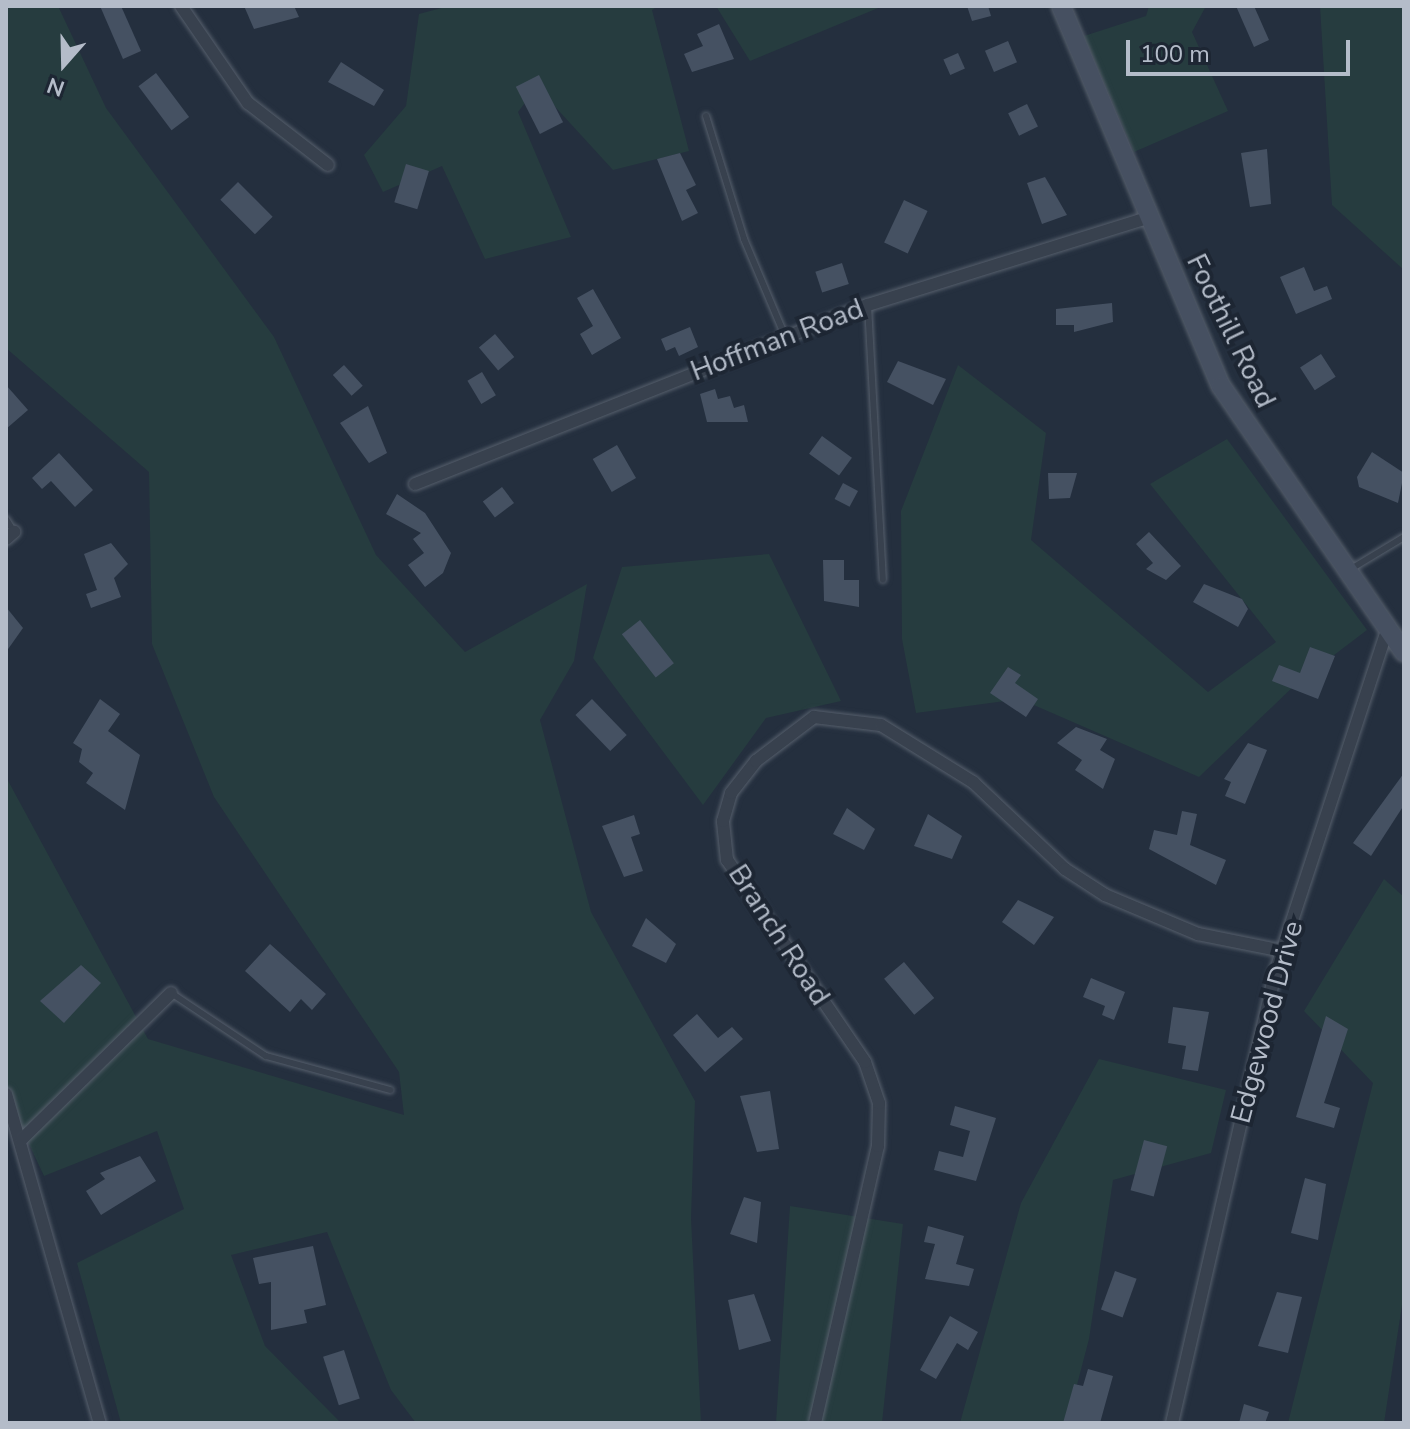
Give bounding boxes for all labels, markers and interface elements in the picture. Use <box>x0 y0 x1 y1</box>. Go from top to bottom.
north arrow <box>24 24 104 104</box>
scale bar <box>1130 24 1354 74</box>
text: 100 m <box>1140 38 1210 70</box>
text: N <box>43 70 69 103</box>
street label: Foothill Road <box>1179 249 1283 413</box>
street label: Hoffman Road <box>686 292 868 388</box>
street label: Branch Road <box>721 858 837 1012</box>
street label: Edgewood Drive <box>1224 917 1310 1127</box>

